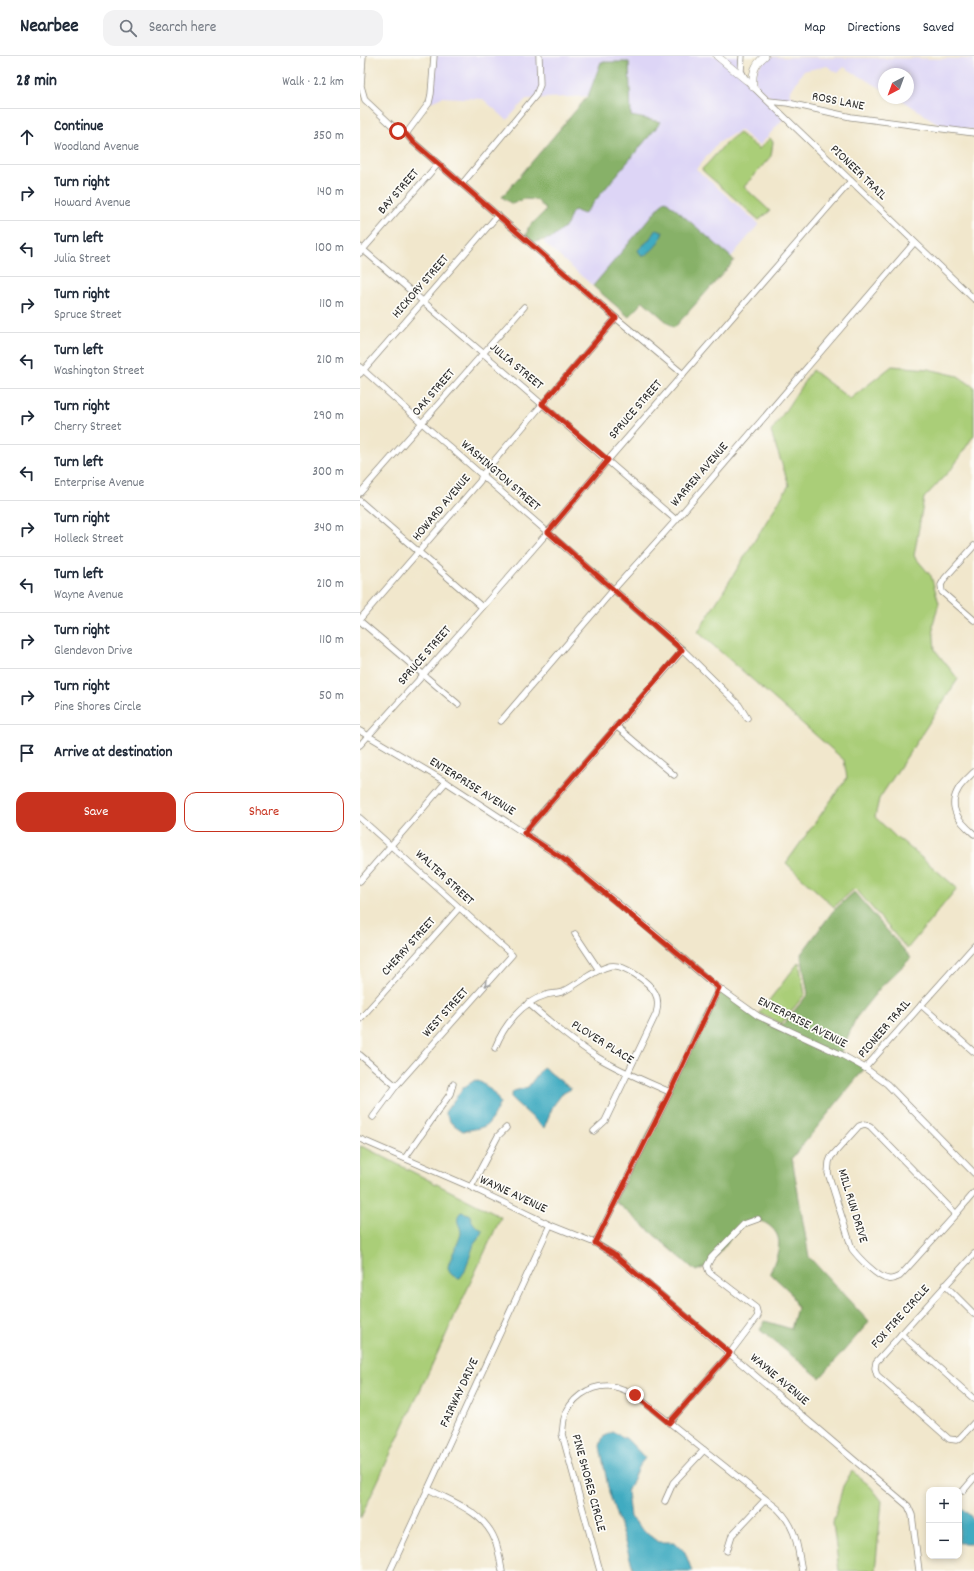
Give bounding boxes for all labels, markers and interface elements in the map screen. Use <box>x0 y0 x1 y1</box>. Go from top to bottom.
search box <box>103 10 383 46</box>
text: Nearbee <box>20 14 79 41</box>
icon: search <box>117 17 139 39</box>
text: Search here <box>149 17 216 39</box>
text: Map <box>804 18 826 38</box>
text: Directions <box>848 18 901 38</box>
text: Saved <box>923 18 954 38</box>
north arrow <box>878 68 914 104</box>
text: 28 min <box>16 70 57 94</box>
text: Walk · 2.2 km <box>282 73 344 92</box>
street label: ROSS LANE <box>810 88 866 116</box>
text: Continue <box>54 116 103 138</box>
route start <box>389 122 407 140</box>
icon: ahead <box>16 126 38 148</box>
text: 350 m <box>313 127 344 146</box>
text: Woodland Avenue <box>54 138 139 157</box>
street label: PIONEER TRAIL <box>825 141 891 206</box>
street label: BAY STREET <box>374 165 424 219</box>
text: Turn right <box>54 172 110 194</box>
icon: right <box>16 182 38 204</box>
text: 140 m <box>317 183 344 202</box>
text: Howard Avenue <box>54 194 130 213</box>
text: Turn left <box>54 228 103 250</box>
icon: left <box>16 238 38 260</box>
text: 100 m <box>315 239 344 258</box>
text: Julia Street <box>54 250 110 269</box>
street label: HICKORY STREET <box>388 251 454 323</box>
text: Turn right <box>54 284 110 306</box>
icon: right <box>16 294 38 316</box>
text: 110 m <box>319 295 344 314</box>
text: Spruce Street <box>54 306 122 325</box>
street label: JULIA STREET <box>485 339 547 395</box>
text: Turn left <box>54 340 103 362</box>
icon: left <box>16 350 38 372</box>
text: 210 m <box>316 351 344 370</box>
text: Washington Street <box>54 362 144 381</box>
street label: OAK STREET <box>408 365 460 421</box>
street label: SPRUCE STREET <box>605 376 667 444</box>
text: Turn right <box>54 396 110 418</box>
icon: right <box>16 406 38 428</box>
text: 290 m <box>313 407 344 426</box>
text: Cherry Street <box>54 418 122 437</box>
street label: WASHINGTON STREET <box>456 436 544 516</box>
street label: WARREN AVENUE <box>666 438 734 512</box>
text: Turn left <box>54 452 103 474</box>
icon: left <box>16 462 38 484</box>
text: 300 m <box>312 463 344 482</box>
street label: HOWARD AVENUE <box>408 470 476 546</box>
text: Enterprise Avenue <box>54 474 144 493</box>
text: Turn right <box>54 508 110 530</box>
icon: right <box>16 518 38 540</box>
text: 340 m <box>314 519 344 538</box>
text: Holleck Street <box>54 530 123 549</box>
text: Turn left <box>54 564 103 586</box>
icon: left <box>16 574 38 596</box>
text: 210 m <box>316 575 344 594</box>
text: Wayne Avenue <box>54 586 123 605</box>
text: Turn right <box>54 620 110 642</box>
street label: SPRUCE STREET <box>394 622 456 690</box>
icon: right <box>16 630 38 652</box>
text: 110 m <box>319 631 344 650</box>
text: Glendevon Drive <box>54 642 132 661</box>
text: Turn right <box>54 676 110 698</box>
icon: right <box>16 686 38 708</box>
text: 50 m <box>319 687 344 706</box>
text: Pine Shores Circle <box>54 698 141 717</box>
icon: arrive <box>16 742 38 764</box>
text: Arrive at destination <box>54 742 172 764</box>
street label: ENTERPRISE AVENUE <box>425 753 519 821</box>
button: Save <box>16 792 176 832</box>
button: Share <box>184 792 344 832</box>
street label: WALTER STREET <box>410 846 478 910</box>
street label: CHERRY STREET <box>377 913 441 981</box>
one-way arrow <box>484 979 491 987</box>
street label: WEST STREET <box>418 984 474 1042</box>
street label: ENTERPRISE AVENUE <box>754 992 850 1054</box>
street label: PIONEER TRAIL <box>854 995 917 1063</box>
street label: PLOVER PLACE <box>567 1016 637 1070</box>
street label: MILL RUN DRIVE <box>832 1167 872 1245</box>
street label: WAYNE AVENUE <box>476 1171 550 1219</box>
street label: FOX FIRE CIRCLE <box>867 1281 935 1353</box>
street label: WAYNE AVENUE <box>745 1349 813 1411</box>
street label: FAIRWAY DRIVE <box>436 1355 484 1431</box>
route end <box>626 1386 644 1404</box>
street label: PINE SHORES CIRCLE <box>566 1432 610 1534</box>
map controls <box>926 1487 962 1559</box>
button: + <box>926 1487 962 1523</box>
button: − <box>926 1523 962 1559</box>

